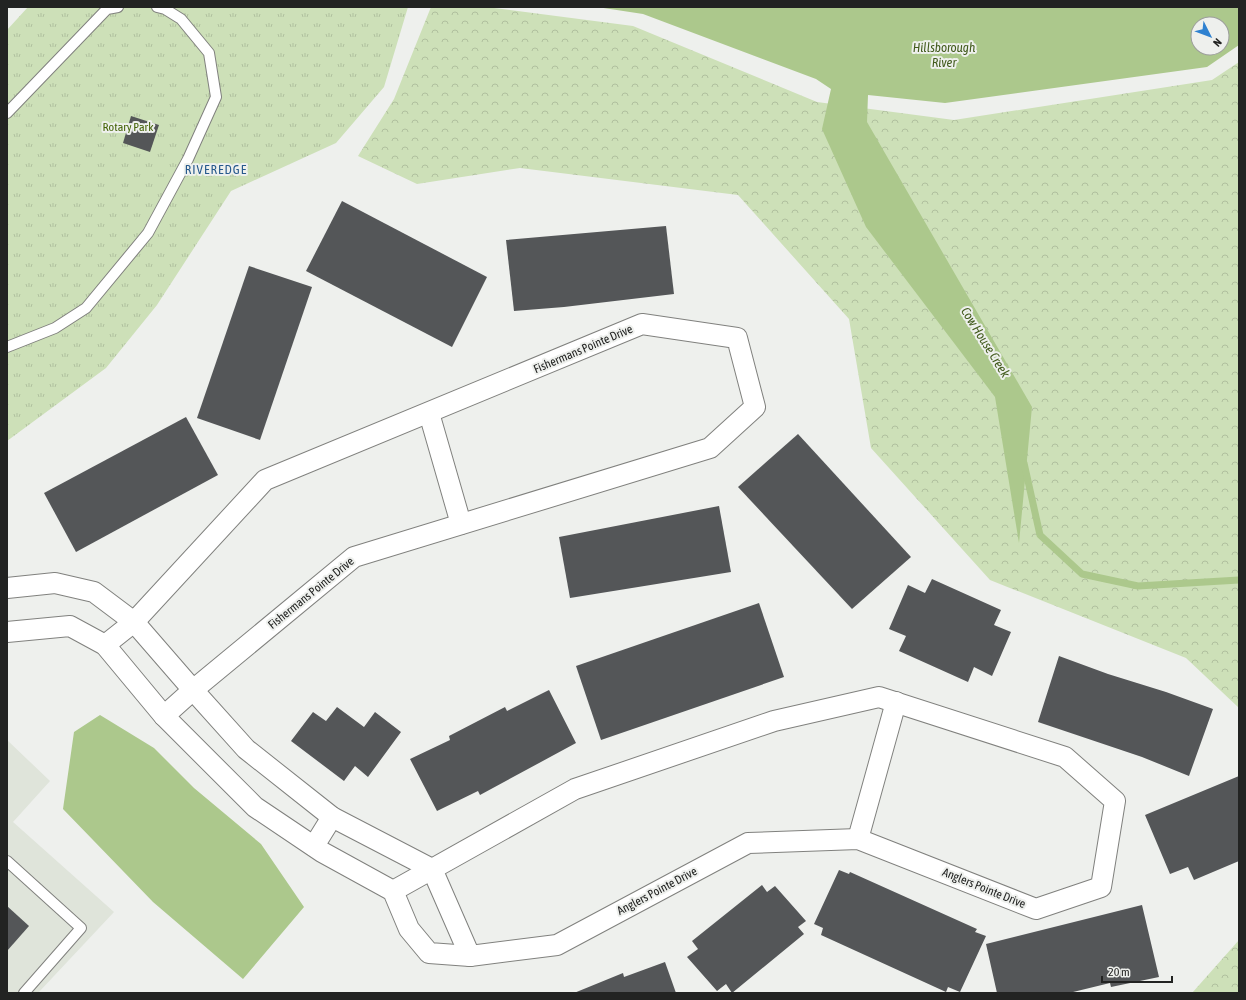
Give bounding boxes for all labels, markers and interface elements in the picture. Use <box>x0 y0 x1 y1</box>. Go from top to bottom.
north arrow <box>1190 16 1230 56</box>
text: N <box>1211 36 1224 49</box>
water label: Hillsborough River <box>913 40 976 70</box>
park label: Rotary Park <box>103 120 154 134</box>
district label: RIVEREDGE <box>185 162 247 177</box>
water label: Cow House Creek <box>958 304 1013 380</box>
street label: Fishermans Pointe Drive <box>531 322 635 376</box>
street label: Fishermans Pointe Drive <box>265 554 357 632</box>
street label: Anglers Pointe Drive <box>615 864 699 918</box>
street label: Anglers Pointe Drive <box>940 865 1028 911</box>
scale bar <box>1102 958 1172 984</box>
text: 20 m <box>1108 965 1130 979</box>

